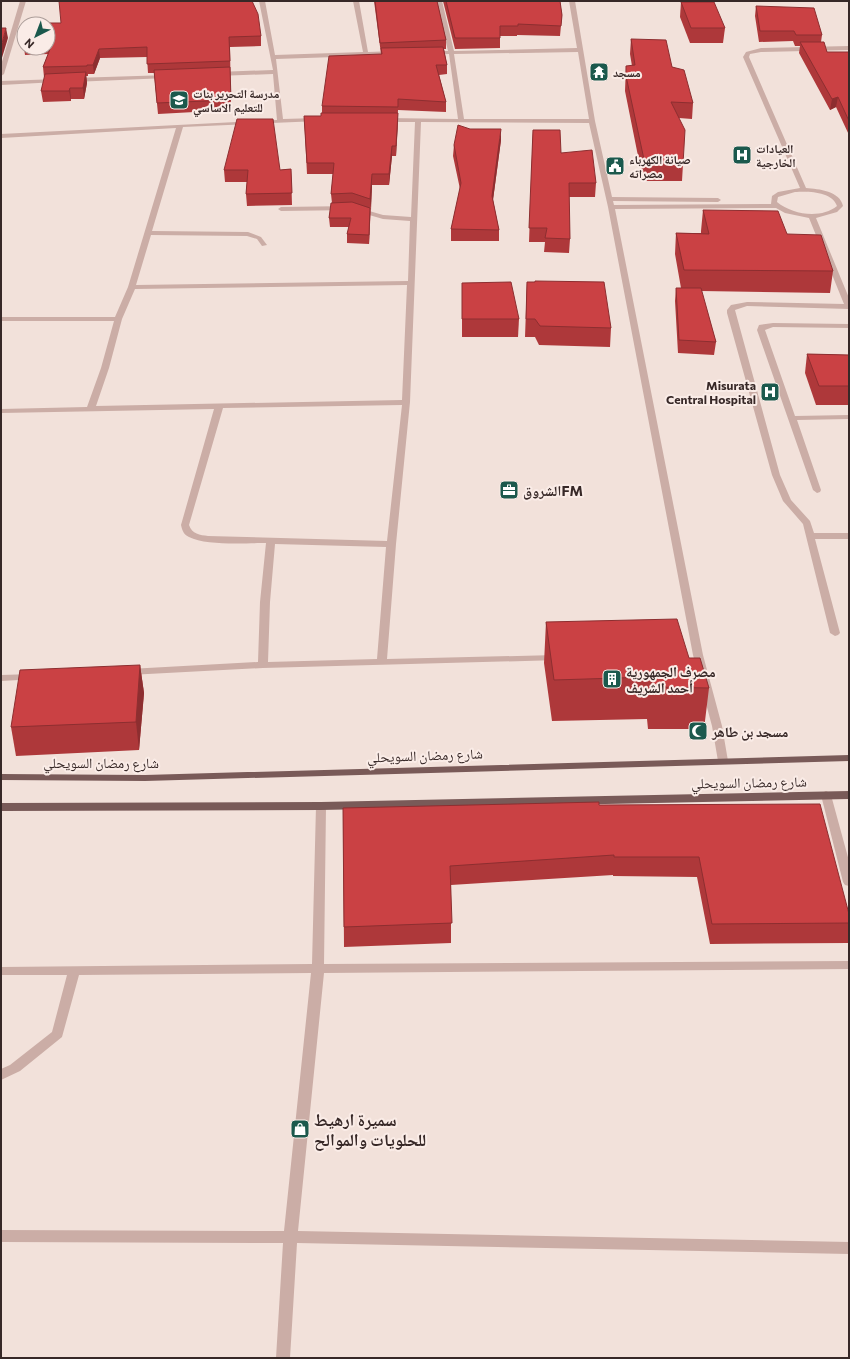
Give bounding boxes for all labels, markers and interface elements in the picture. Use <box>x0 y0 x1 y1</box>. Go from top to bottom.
north arrow <box>16 16 56 56</box>
text: N <box>22 36 36 51</box>
temple icon: مسجد <box>588 61 610 83</box>
place label: مسجد <box>613 65 641 80</box>
place label: مدرسة التحرير بنات للتعليم الاساسي <box>193 86 280 118</box>
school or university icon: مدرسة التحرير بنات للتعليم الاساسي <box>168 89 190 111</box>
place label: العيادات الخارجية <box>756 141 796 170</box>
hospital icon: العيادات الخارجية <box>731 144 753 166</box>
place label: صيانة الكهرباء مصراته <box>629 152 691 181</box>
public building icon: صيانة الكهرباء مصراته <box>604 155 626 177</box>
place label: Misurata Central Hospital <box>666 378 756 406</box>
hospital icon: Misurata Central Hospital <box>759 381 781 403</box>
office icon: الشروقFM <box>498 479 520 501</box>
place label: الشروقFM <box>523 482 583 500</box>
place label: مصرف الجمهورية أحمد الشريف <box>626 663 716 696</box>
building icon: مصرف الجمهورية أحمد الشريف <box>601 668 623 690</box>
mosque icon: مسجد بن طاهر <box>687 720 709 742</box>
place label: مسجد بن طاهر <box>711 723 788 741</box>
street label: شارع رمضان السويحلي <box>367 744 483 769</box>
street label: شارع رمضان السويحلي <box>43 754 159 774</box>
street label: شارع رمضان السويحلي <box>691 772 807 795</box>
place label: سميرة ارهيط للحلويات والموالح <box>314 1109 426 1151</box>
shop icon: سميرة ارهيط للحلويات والموالح <box>289 1118 311 1140</box>

